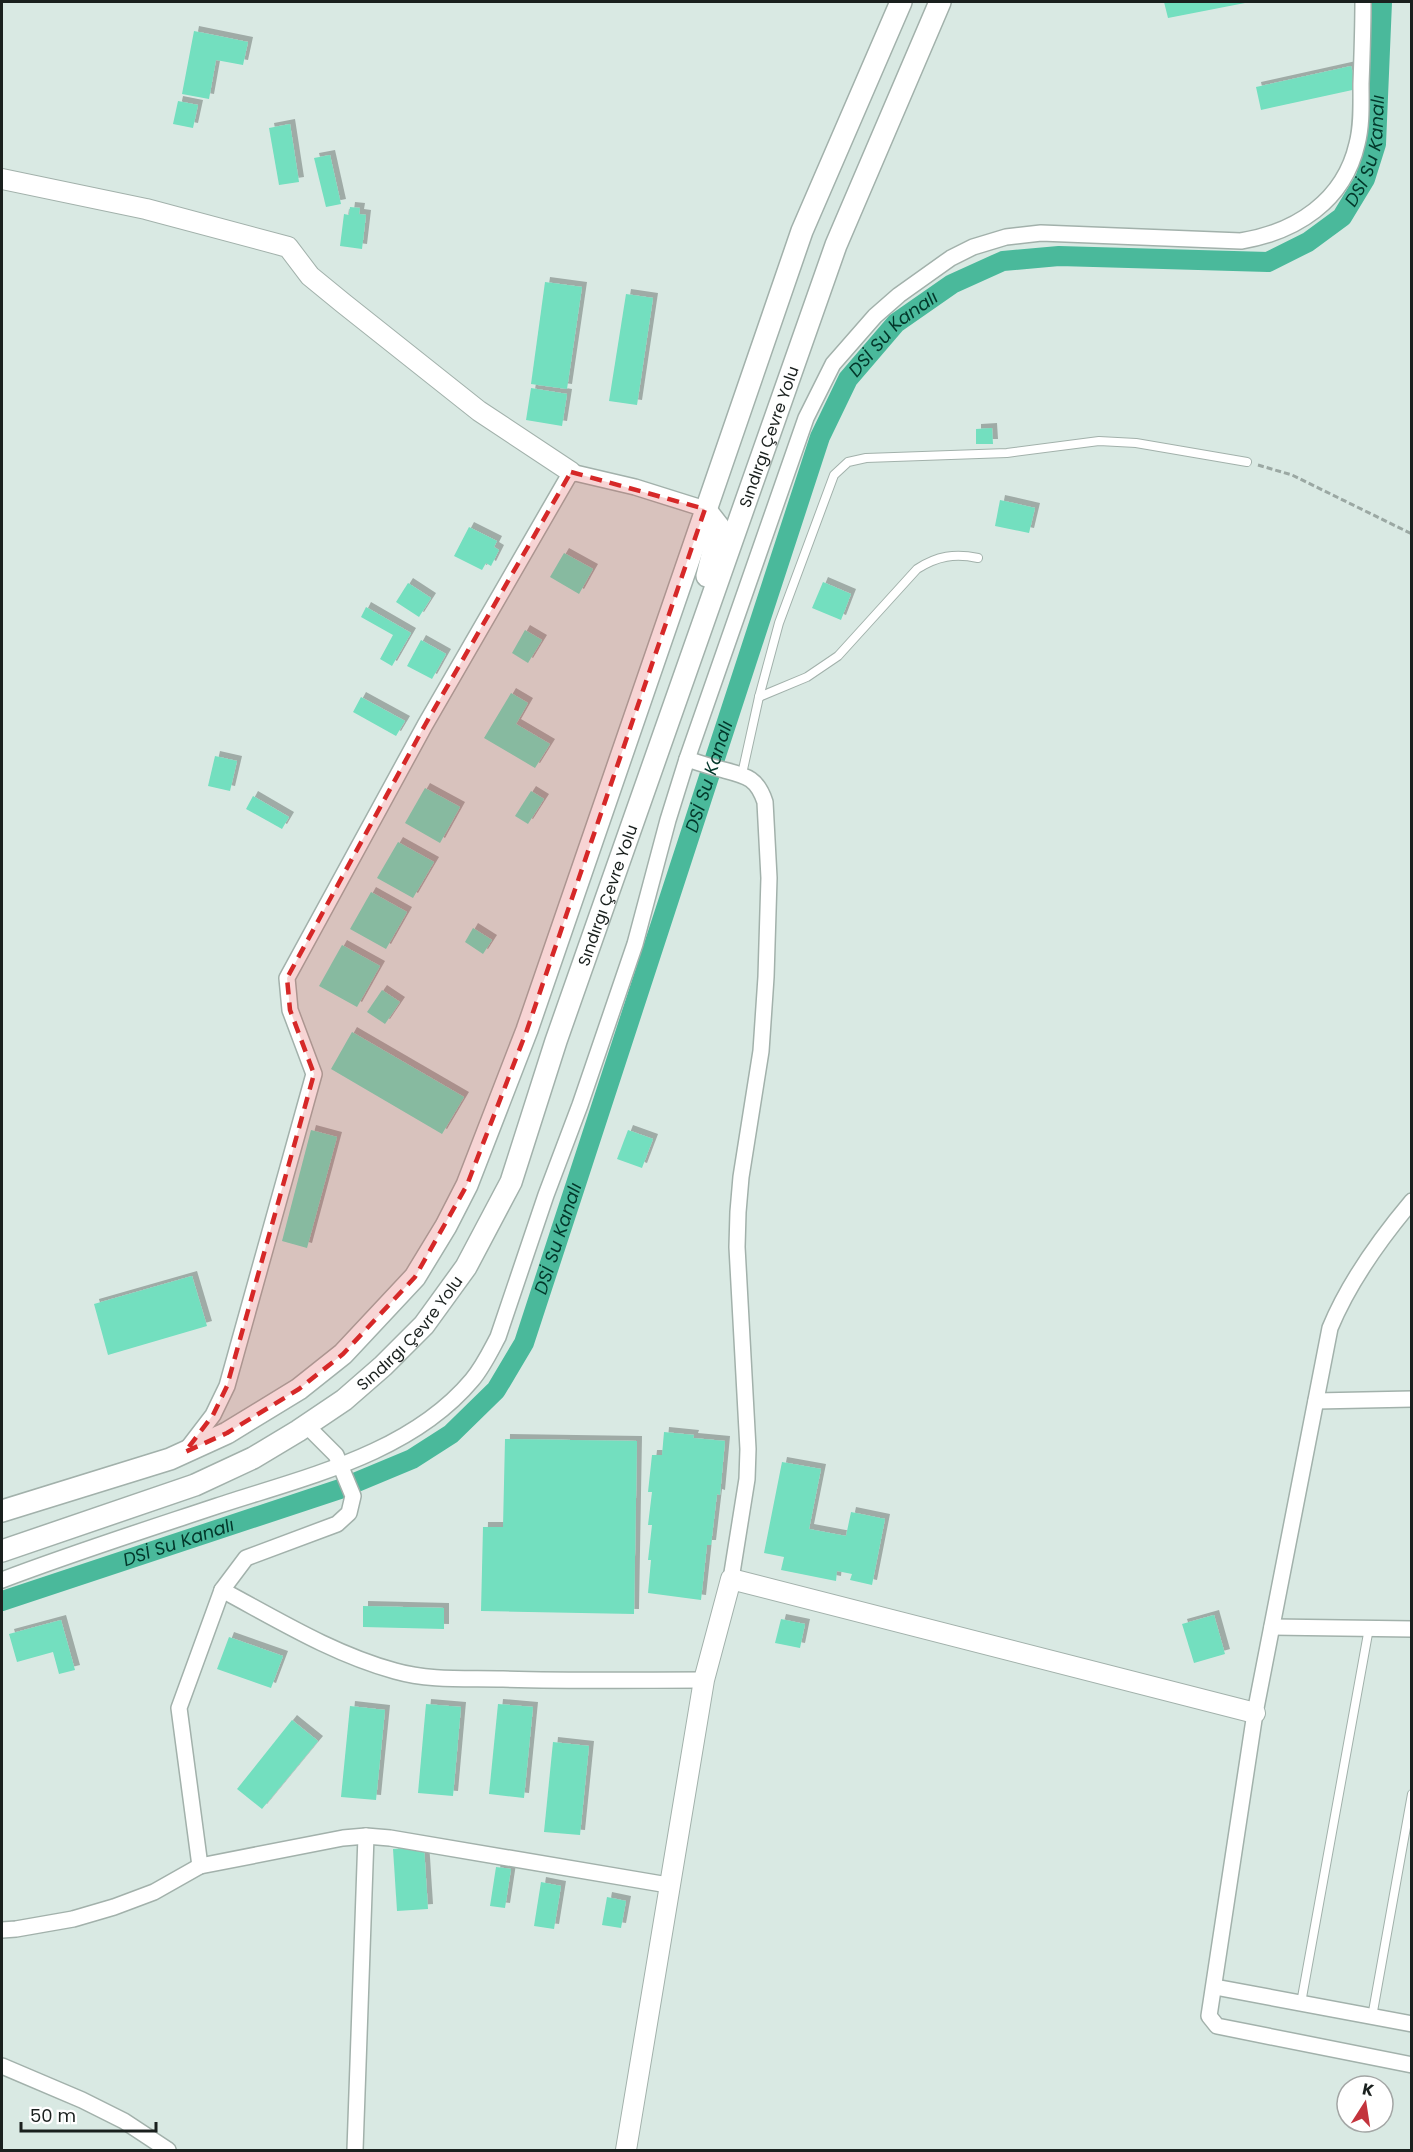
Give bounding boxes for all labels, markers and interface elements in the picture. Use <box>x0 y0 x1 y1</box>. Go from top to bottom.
water label: DSİ Su Kanalı <box>1338 94 1390 211</box>
water label: DSİ Su Kanalı <box>842 285 943 382</box>
street label: Sındırgı Çevre Yolu <box>734 363 805 511</box>
water label: DSİ Su Kanalı <box>679 717 738 835</box>
street label: Sındırgı Çevre Yolu <box>572 821 643 969</box>
water label: DSİ Su Kanalı <box>528 1179 588 1297</box>
street label: Sındırgı Çevre Yolu <box>352 1271 468 1396</box>
water label: DSİ Su Kanalı <box>119 1512 237 1572</box>
north arrow <box>1335 2074 1395 2134</box>
text: K <box>1360 2077 1376 2102</box>
scale bar <box>21 2095 156 2133</box>
text: 50 m <box>30 2103 76 2128</box>

